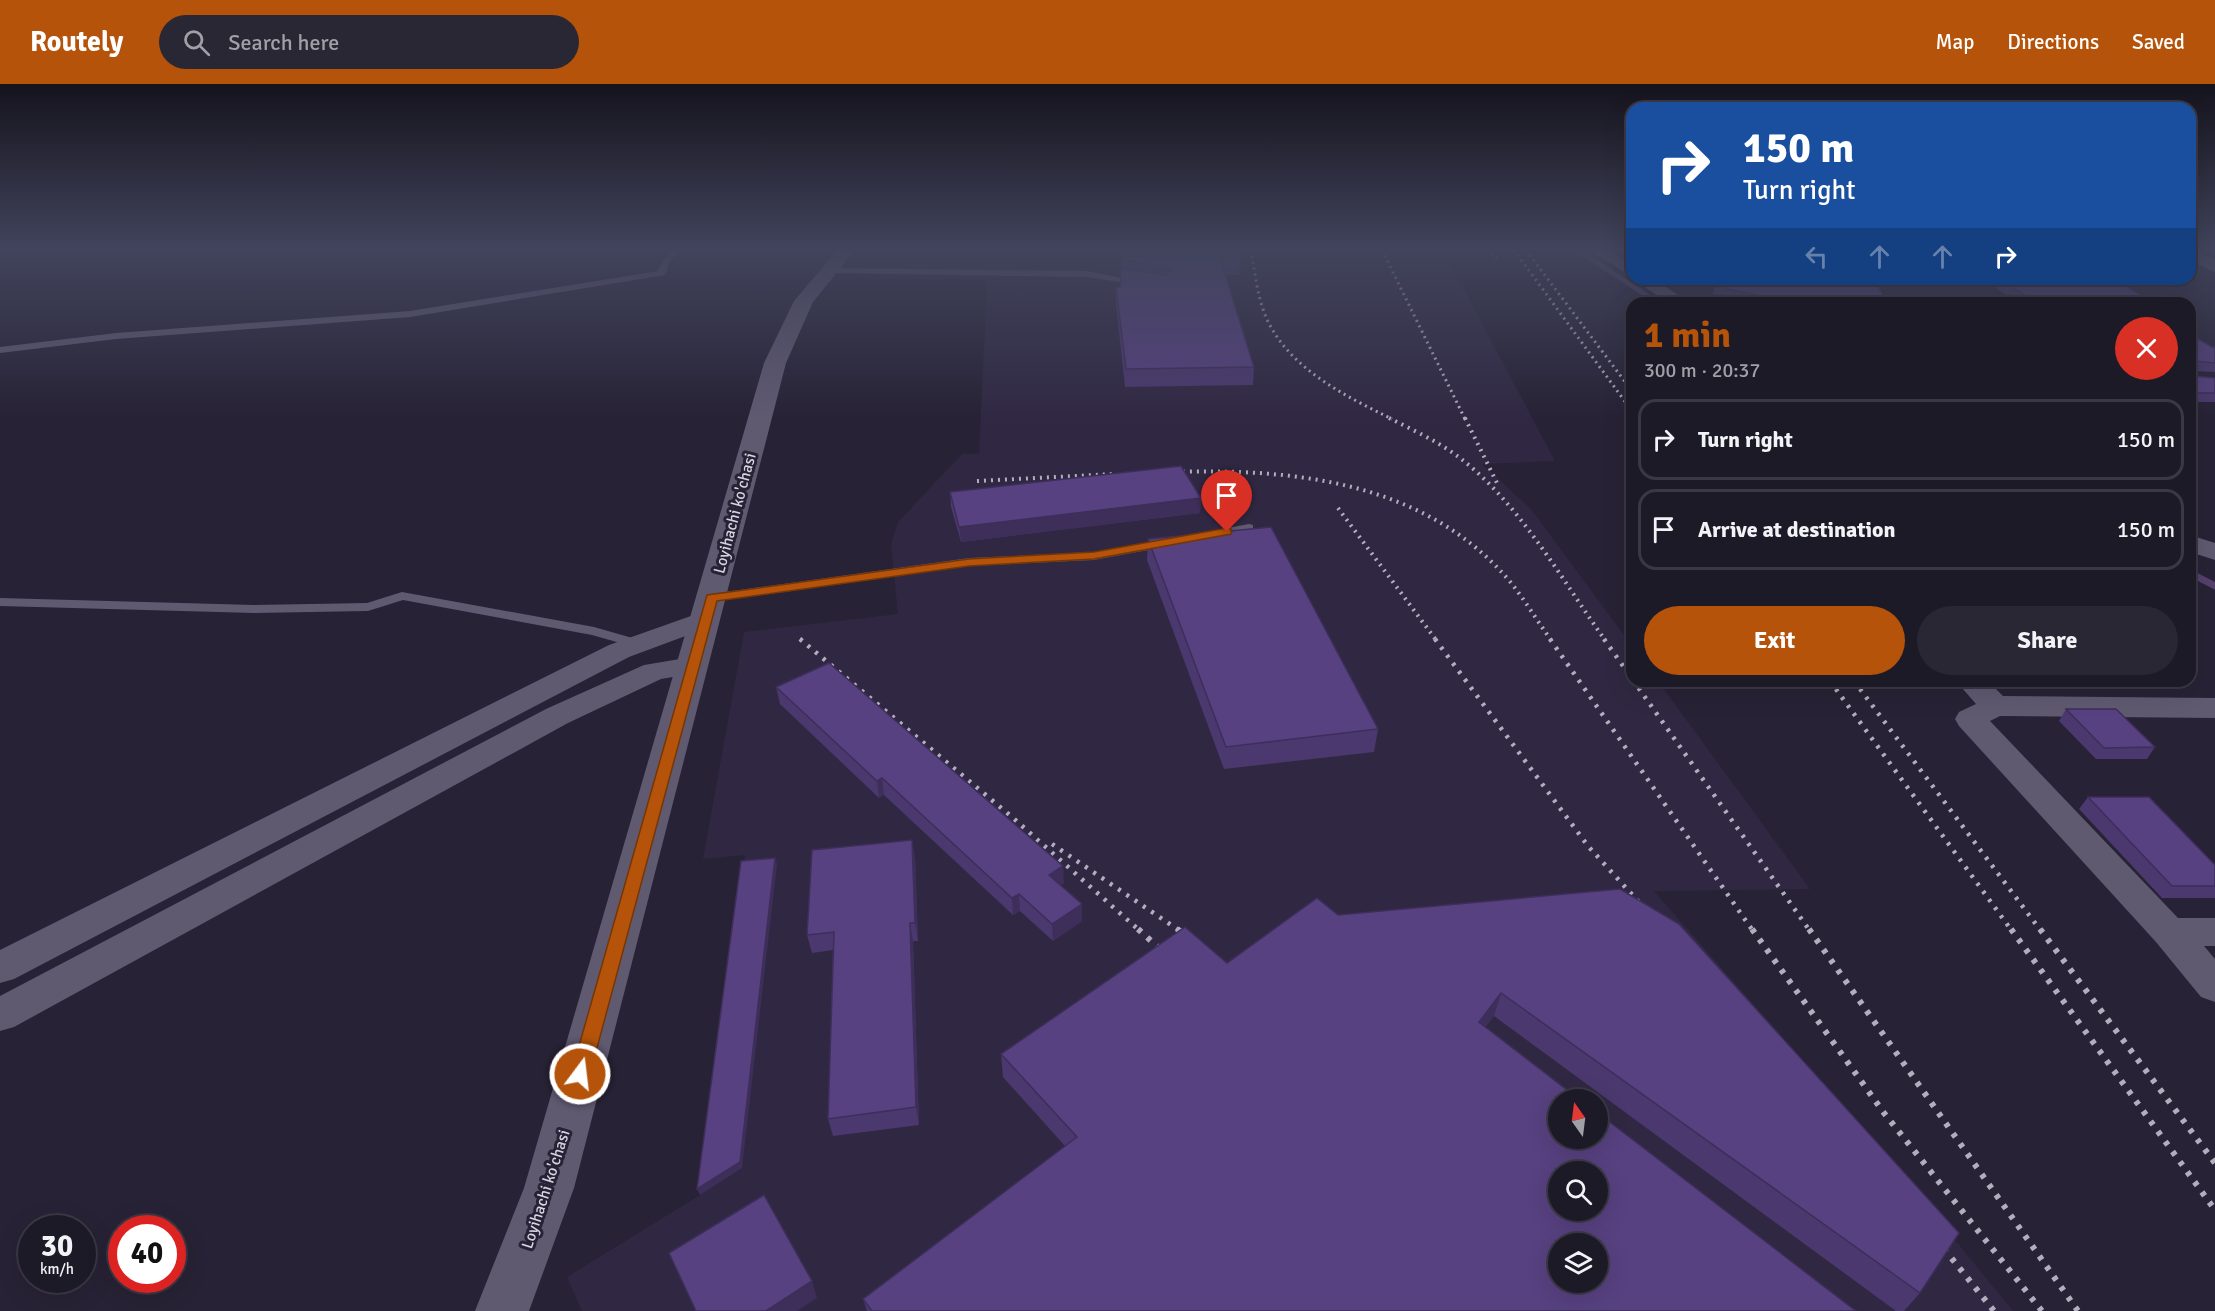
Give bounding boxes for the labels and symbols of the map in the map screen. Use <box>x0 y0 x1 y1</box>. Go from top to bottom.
street label: Loyihachi ko'chasi <box>709 451 761 576</box>
pin <box>1201 470 1252 532</box>
position arrow <box>548 1042 612 1106</box>
north arrow <box>1548 1089 1608 1149</box>
street label: Loyihachi ko'chasi <box>517 1127 575 1251</box>
speed limit sign: 40 <box>108 1215 186 1293</box>

